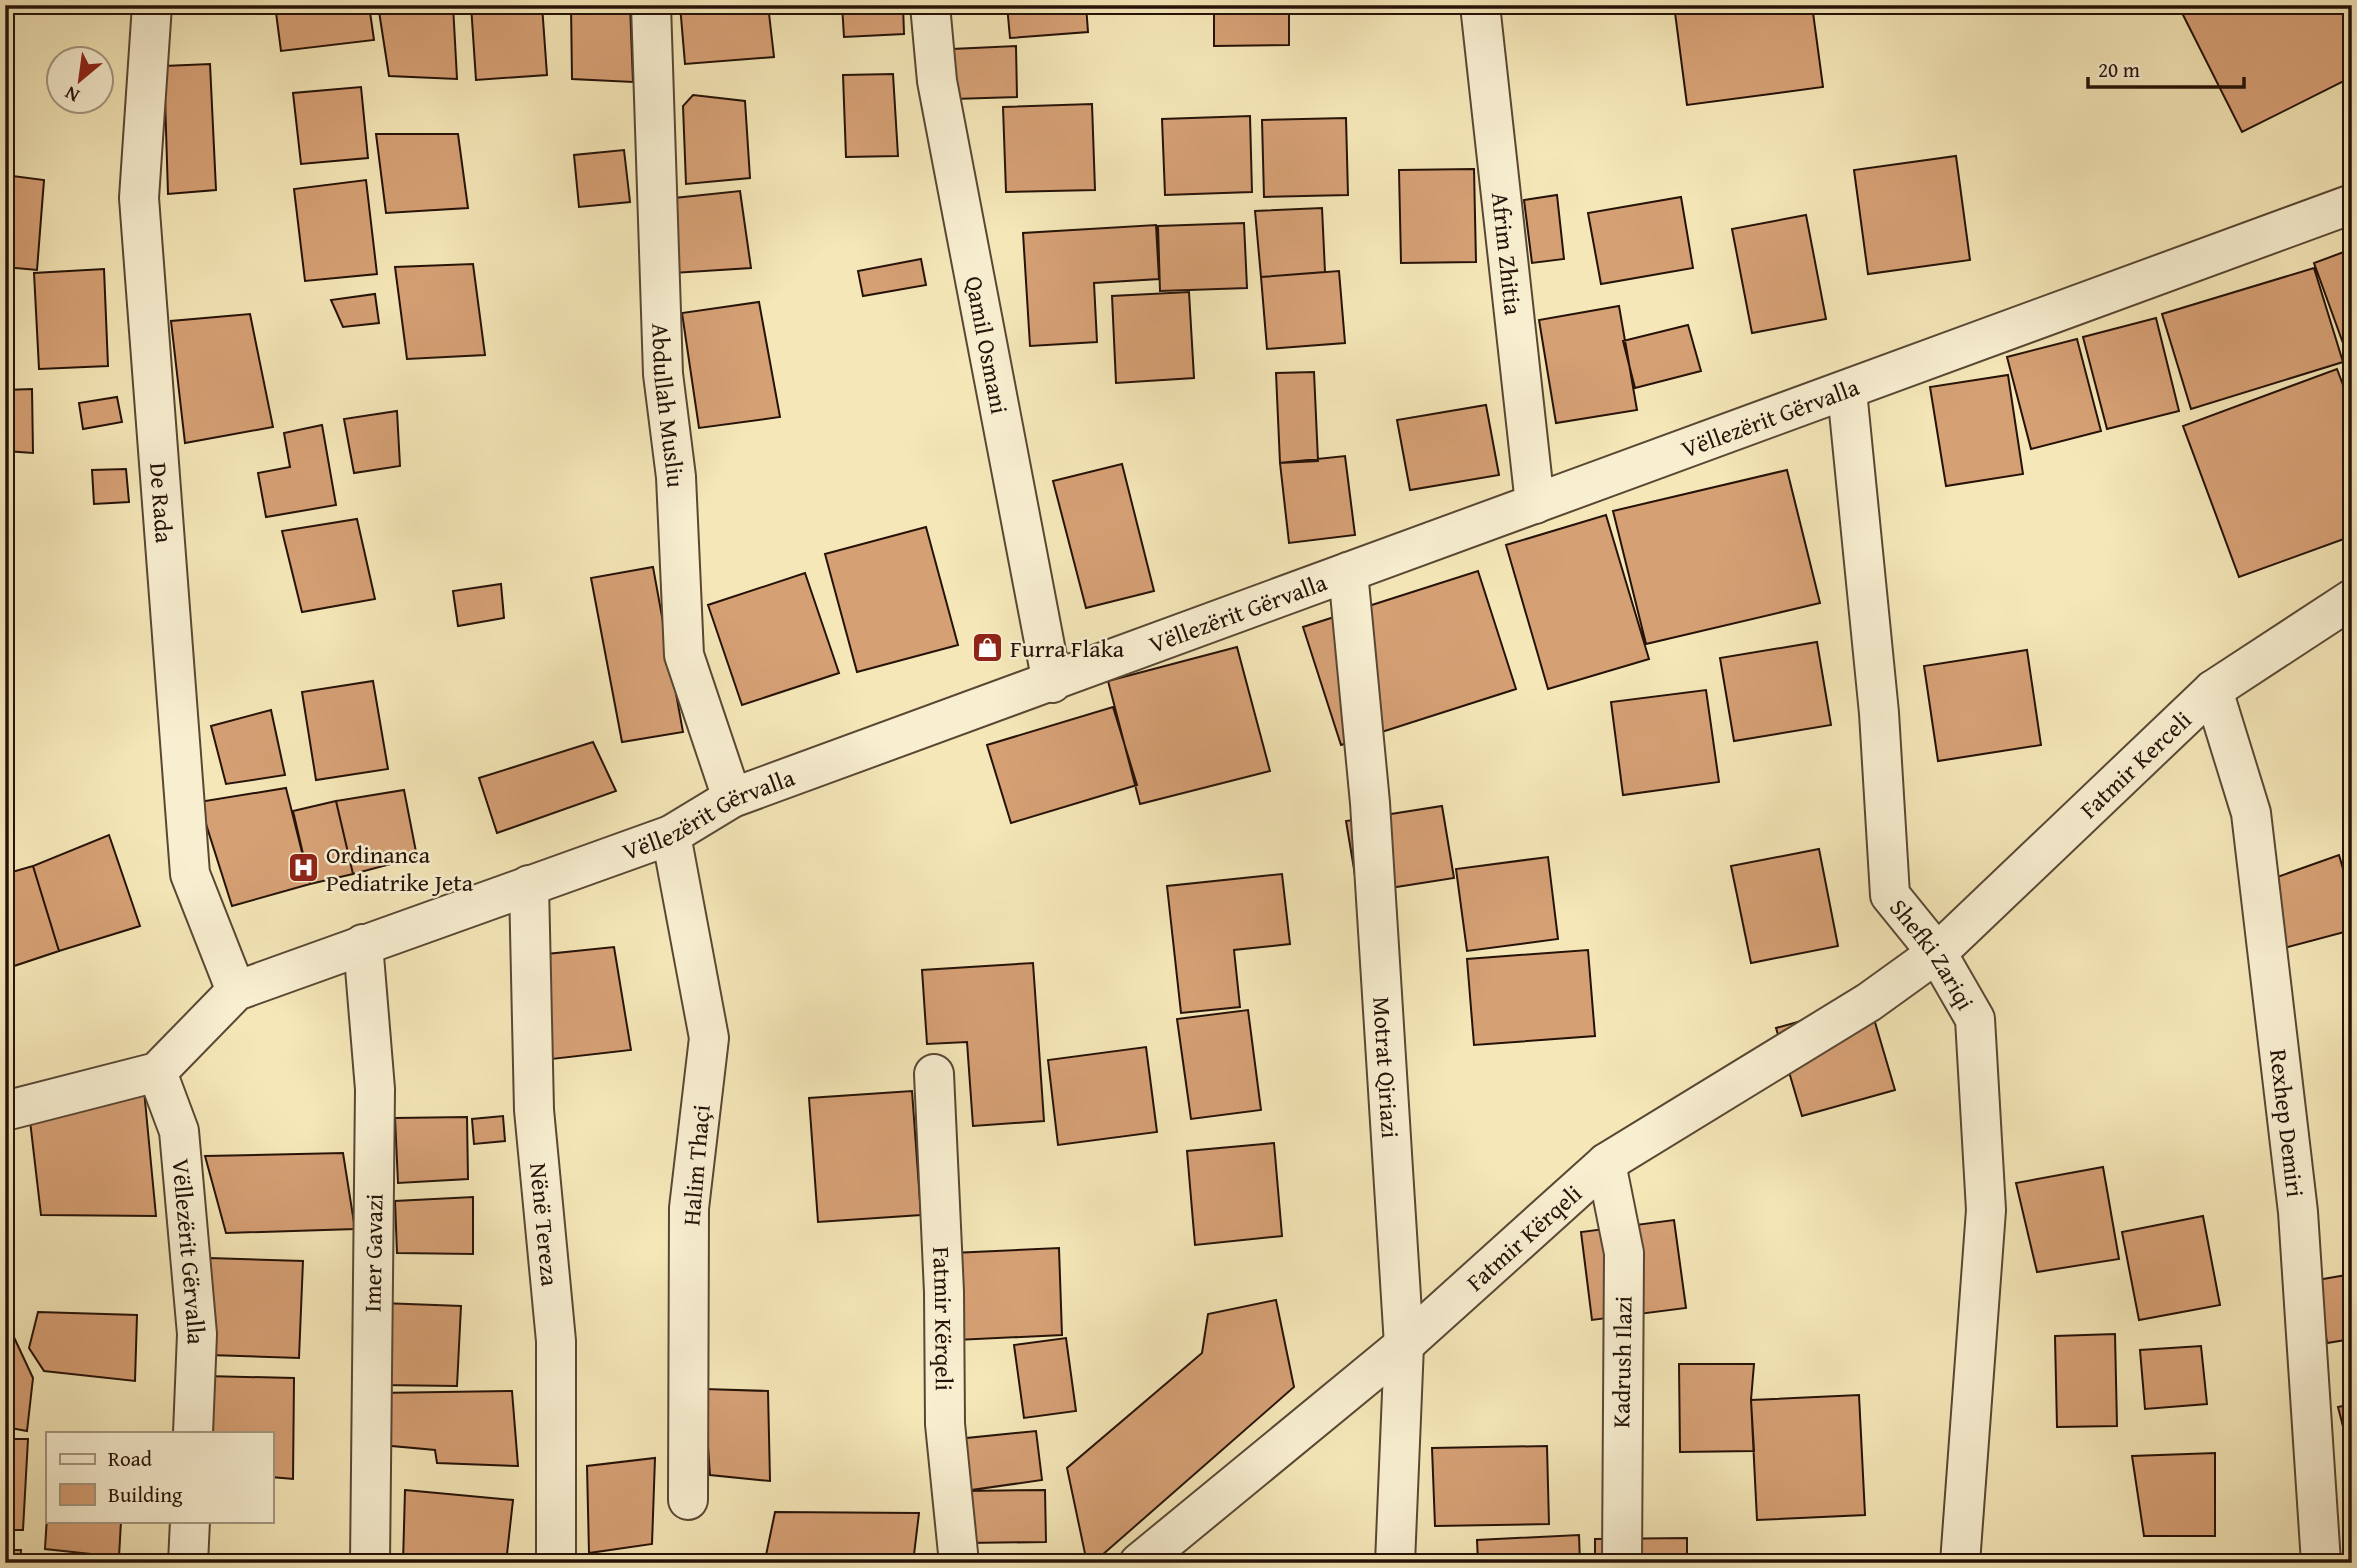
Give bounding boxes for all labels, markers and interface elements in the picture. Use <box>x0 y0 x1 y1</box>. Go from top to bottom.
north arrow <box>46 46 116 116</box>
scale bar <box>2088 46 2243 90</box>
text: 20 m <box>2098 54 2140 85</box>
text: N <box>59 79 84 110</box>
street label: Afrim Zhitia <box>1483 190 1532 317</box>
street label: Qamil Osmani <box>957 273 1018 417</box>
street label: Abdullah Musliu <box>644 323 694 488</box>
street label: Vëllezërit Gërvalla <box>1676 369 1864 466</box>
street label: De Rada <box>142 461 183 545</box>
street label: Vëllezërit Gërvalla <box>1144 564 1332 661</box>
shop icon: Furra Flaka <box>970 631 1004 665</box>
place label: Furra Flaka <box>1010 631 1125 666</box>
street label: Fatmir Kerceli <box>2072 702 2199 826</box>
street label: Vëllezërit Gërvalla <box>617 759 800 869</box>
place label: Ordinanca Pediatrike Jeta <box>326 837 474 900</box>
hospital icon: Ordinanca Pediatrike Jeta <box>286 851 320 885</box>
street label: Shefki Zariqi <box>1882 891 1984 1016</box>
street label: Motrat Qiriazi <box>1365 996 1409 1140</box>
street label: Rexhep Demiri <box>2261 1047 2314 1199</box>
street label: Halim Thaçi <box>673 1103 719 1227</box>
street label: Vëllezërit Gërvalla <box>164 1157 215 1346</box>
street label: Nënë Tereza <box>522 1161 568 1288</box>
street label: Fatmir Kërqeli <box>1458 1176 1589 1299</box>
street label: Imer Gavazi <box>354 1193 392 1313</box>
street label: Fatmir Kërqeli <box>924 1246 962 1391</box>
street label: Kadrush Ilazi <box>1603 1295 1641 1428</box>
legend <box>46 1432 273 1522</box>
text: Road <box>108 1443 153 1474</box>
text: Building <box>108 1479 183 1510</box>

